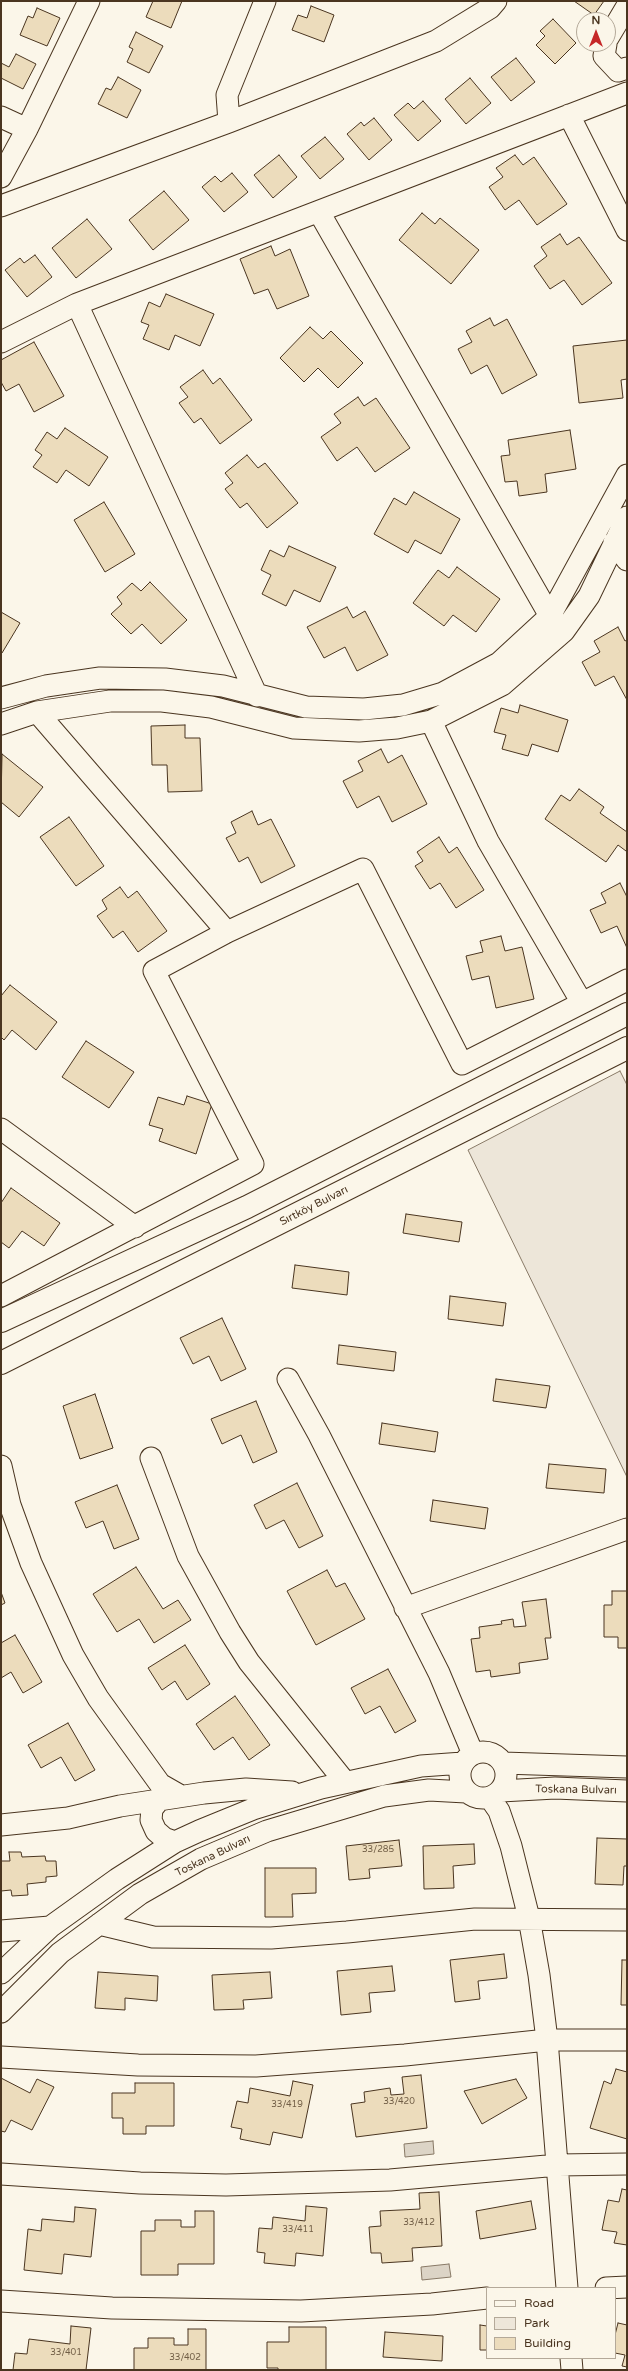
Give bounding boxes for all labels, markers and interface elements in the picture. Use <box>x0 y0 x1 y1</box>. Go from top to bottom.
north arrow <box>576 12 616 52</box>
text: N <box>592 14 600 27</box>
street label: Sırtköy Bulvarı <box>278 1183 350 1229</box>
street label: Toskana Bulvarı <box>535 1783 617 1797</box>
street label: Toskana Bulvarı <box>173 1832 253 1880</box>
house number: 33/285 <box>362 1845 394 1855</box>
house number: 33/420 <box>383 2097 415 2107</box>
house number: 33/419 <box>271 2100 303 2110</box>
house number: 33/412 <box>403 2218 435 2228</box>
house number: 33/411 <box>282 2225 314 2235</box>
legend <box>486 2287 616 2359</box>
text: Road <box>524 2296 554 2310</box>
text: Park <box>524 2316 550 2330</box>
text: Building <box>524 2336 571 2350</box>
house number: 33/401 <box>50 2348 82 2358</box>
house number: 33/402 <box>169 2353 201 2363</box>

